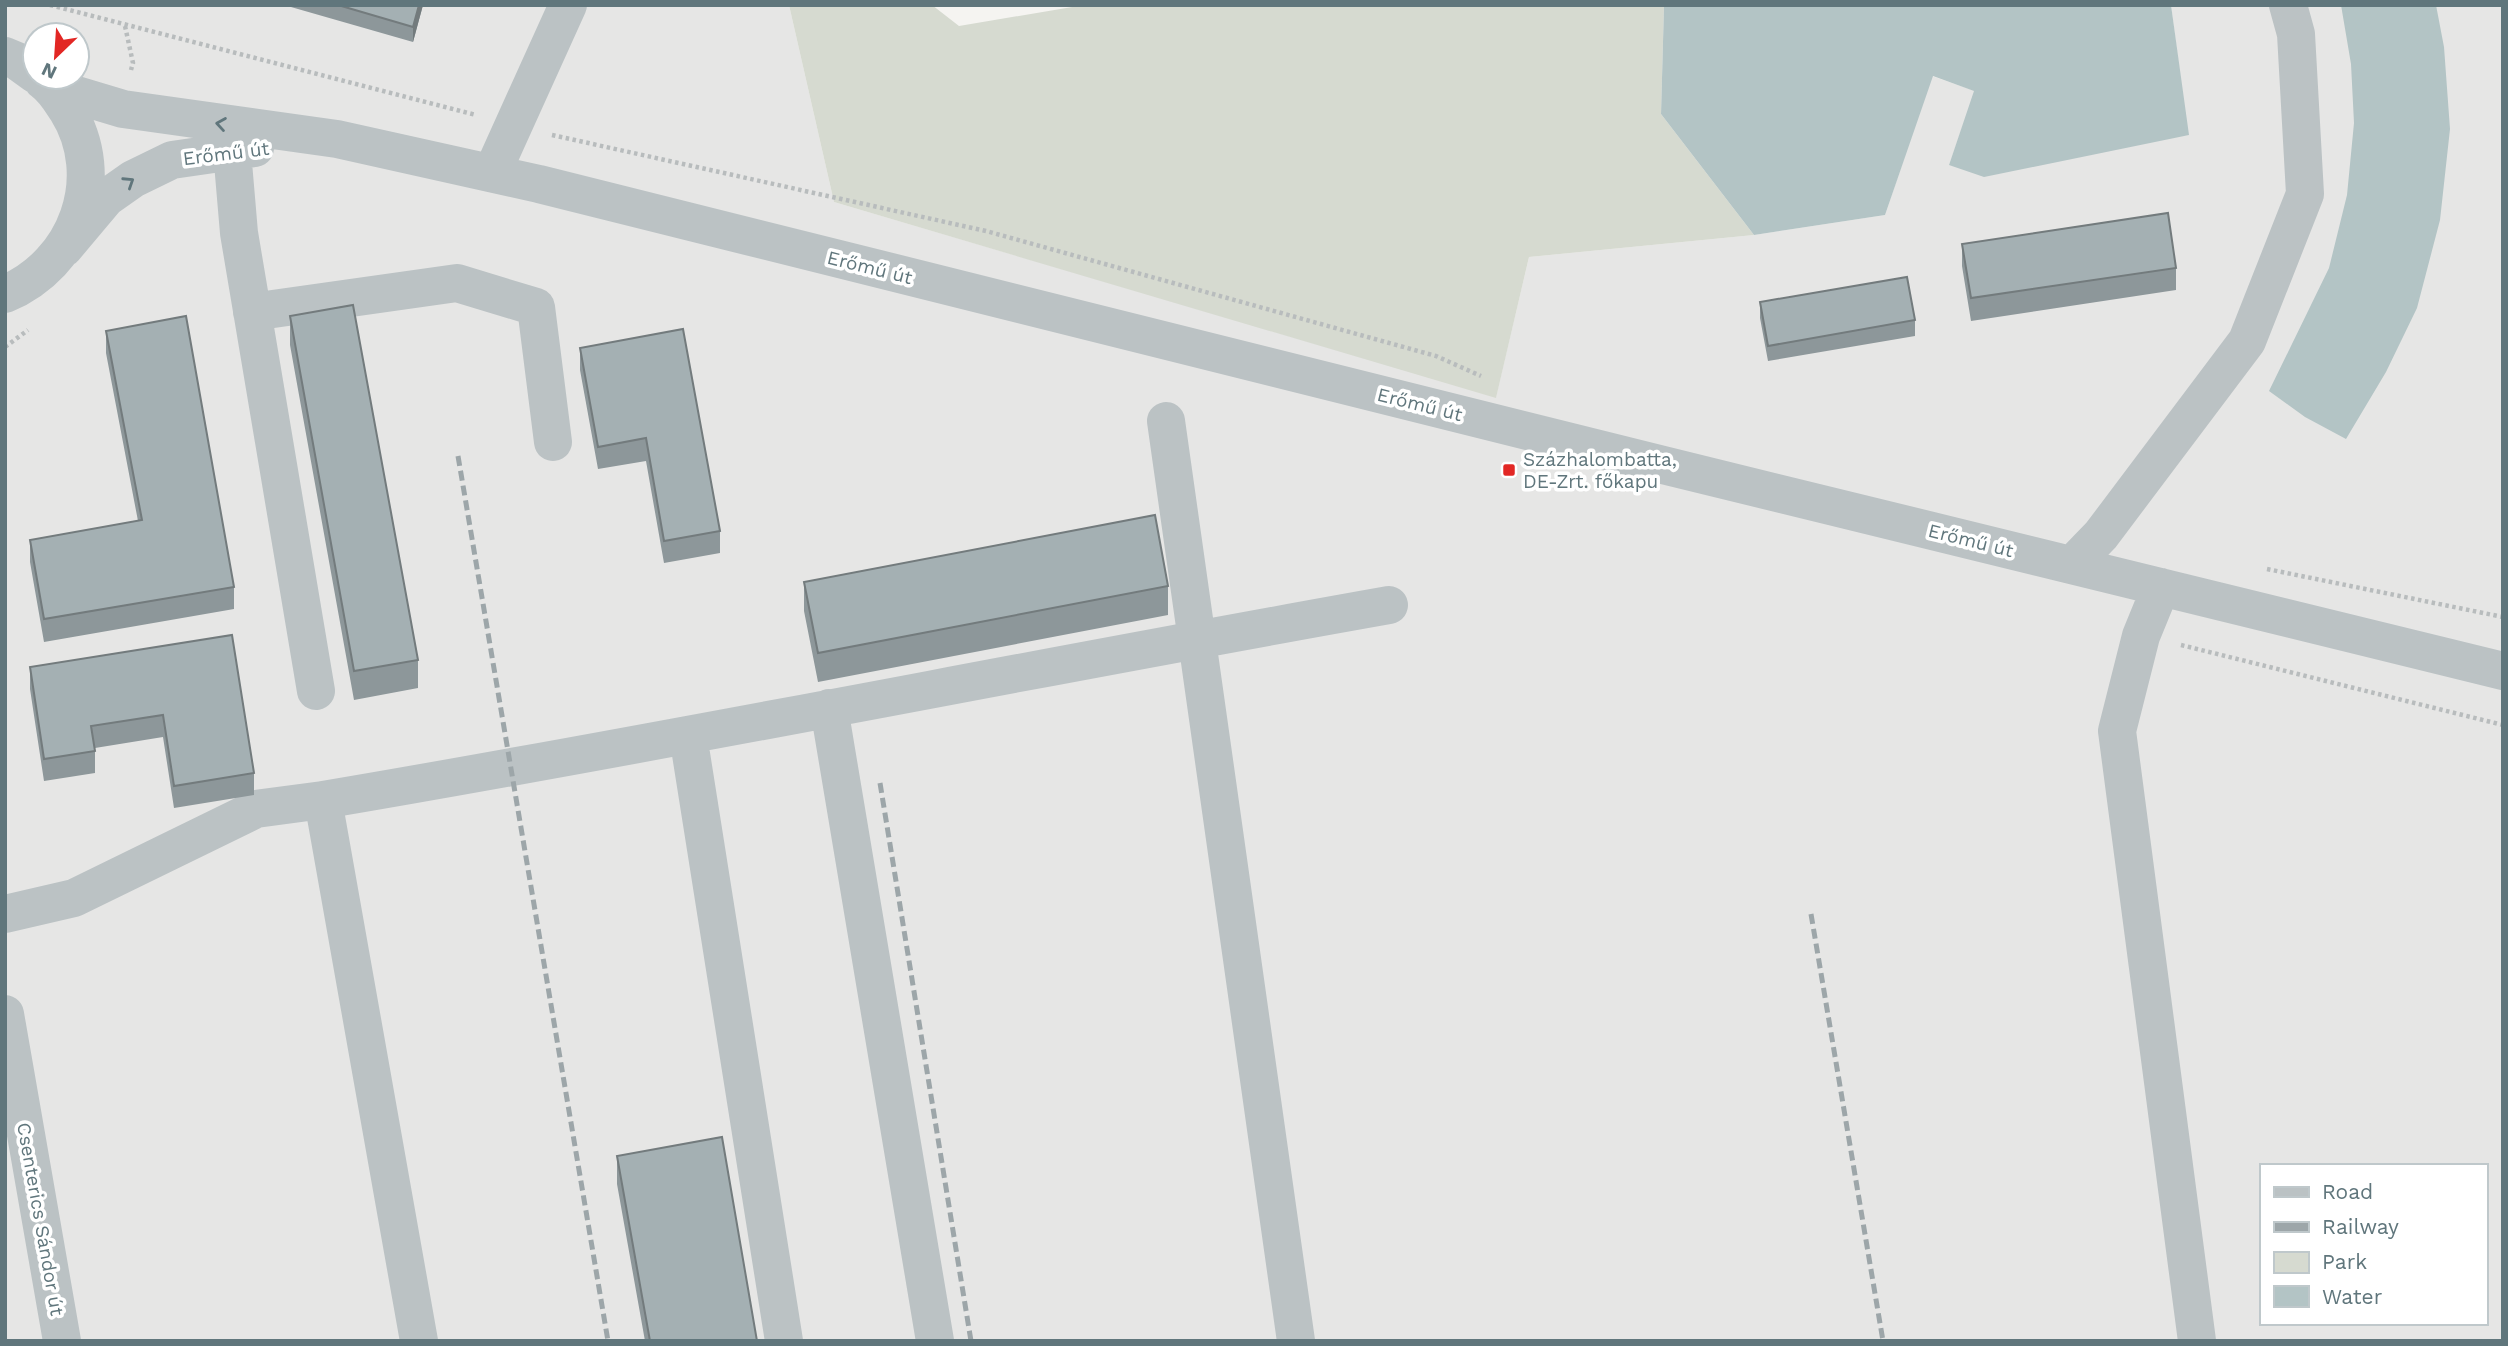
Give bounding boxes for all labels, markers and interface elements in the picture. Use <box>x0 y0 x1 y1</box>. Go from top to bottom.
north arrow <box>21 21 91 91</box>
text: N <box>38 58 60 84</box>
one-way arrow <box>215 117 227 132</box>
street label: Erőmű út <box>181 137 271 170</box>
one-way arrow <box>121 178 134 191</box>
street label: Erőmű út <box>825 246 915 289</box>
street label: Erőmű út <box>1375 383 1465 426</box>
place label: Százhalombatta, DE-Zrt. főkapu <box>1523 448 1677 493</box>
marker: Százhalombatta, DE-Zrt. főkapu <box>1501 462 1517 478</box>
street label: Erőmű út <box>1926 519 2016 562</box>
street label: Csenterics Sándor út <box>12 1121 69 1318</box>
legend <box>2260 1164 2487 1325</box>
text: Road <box>2322 1179 2373 1204</box>
text: Railway <box>2322 1214 2399 1239</box>
text: Park <box>2322 1249 2367 1274</box>
text: Water <box>2322 1284 2383 1309</box>

